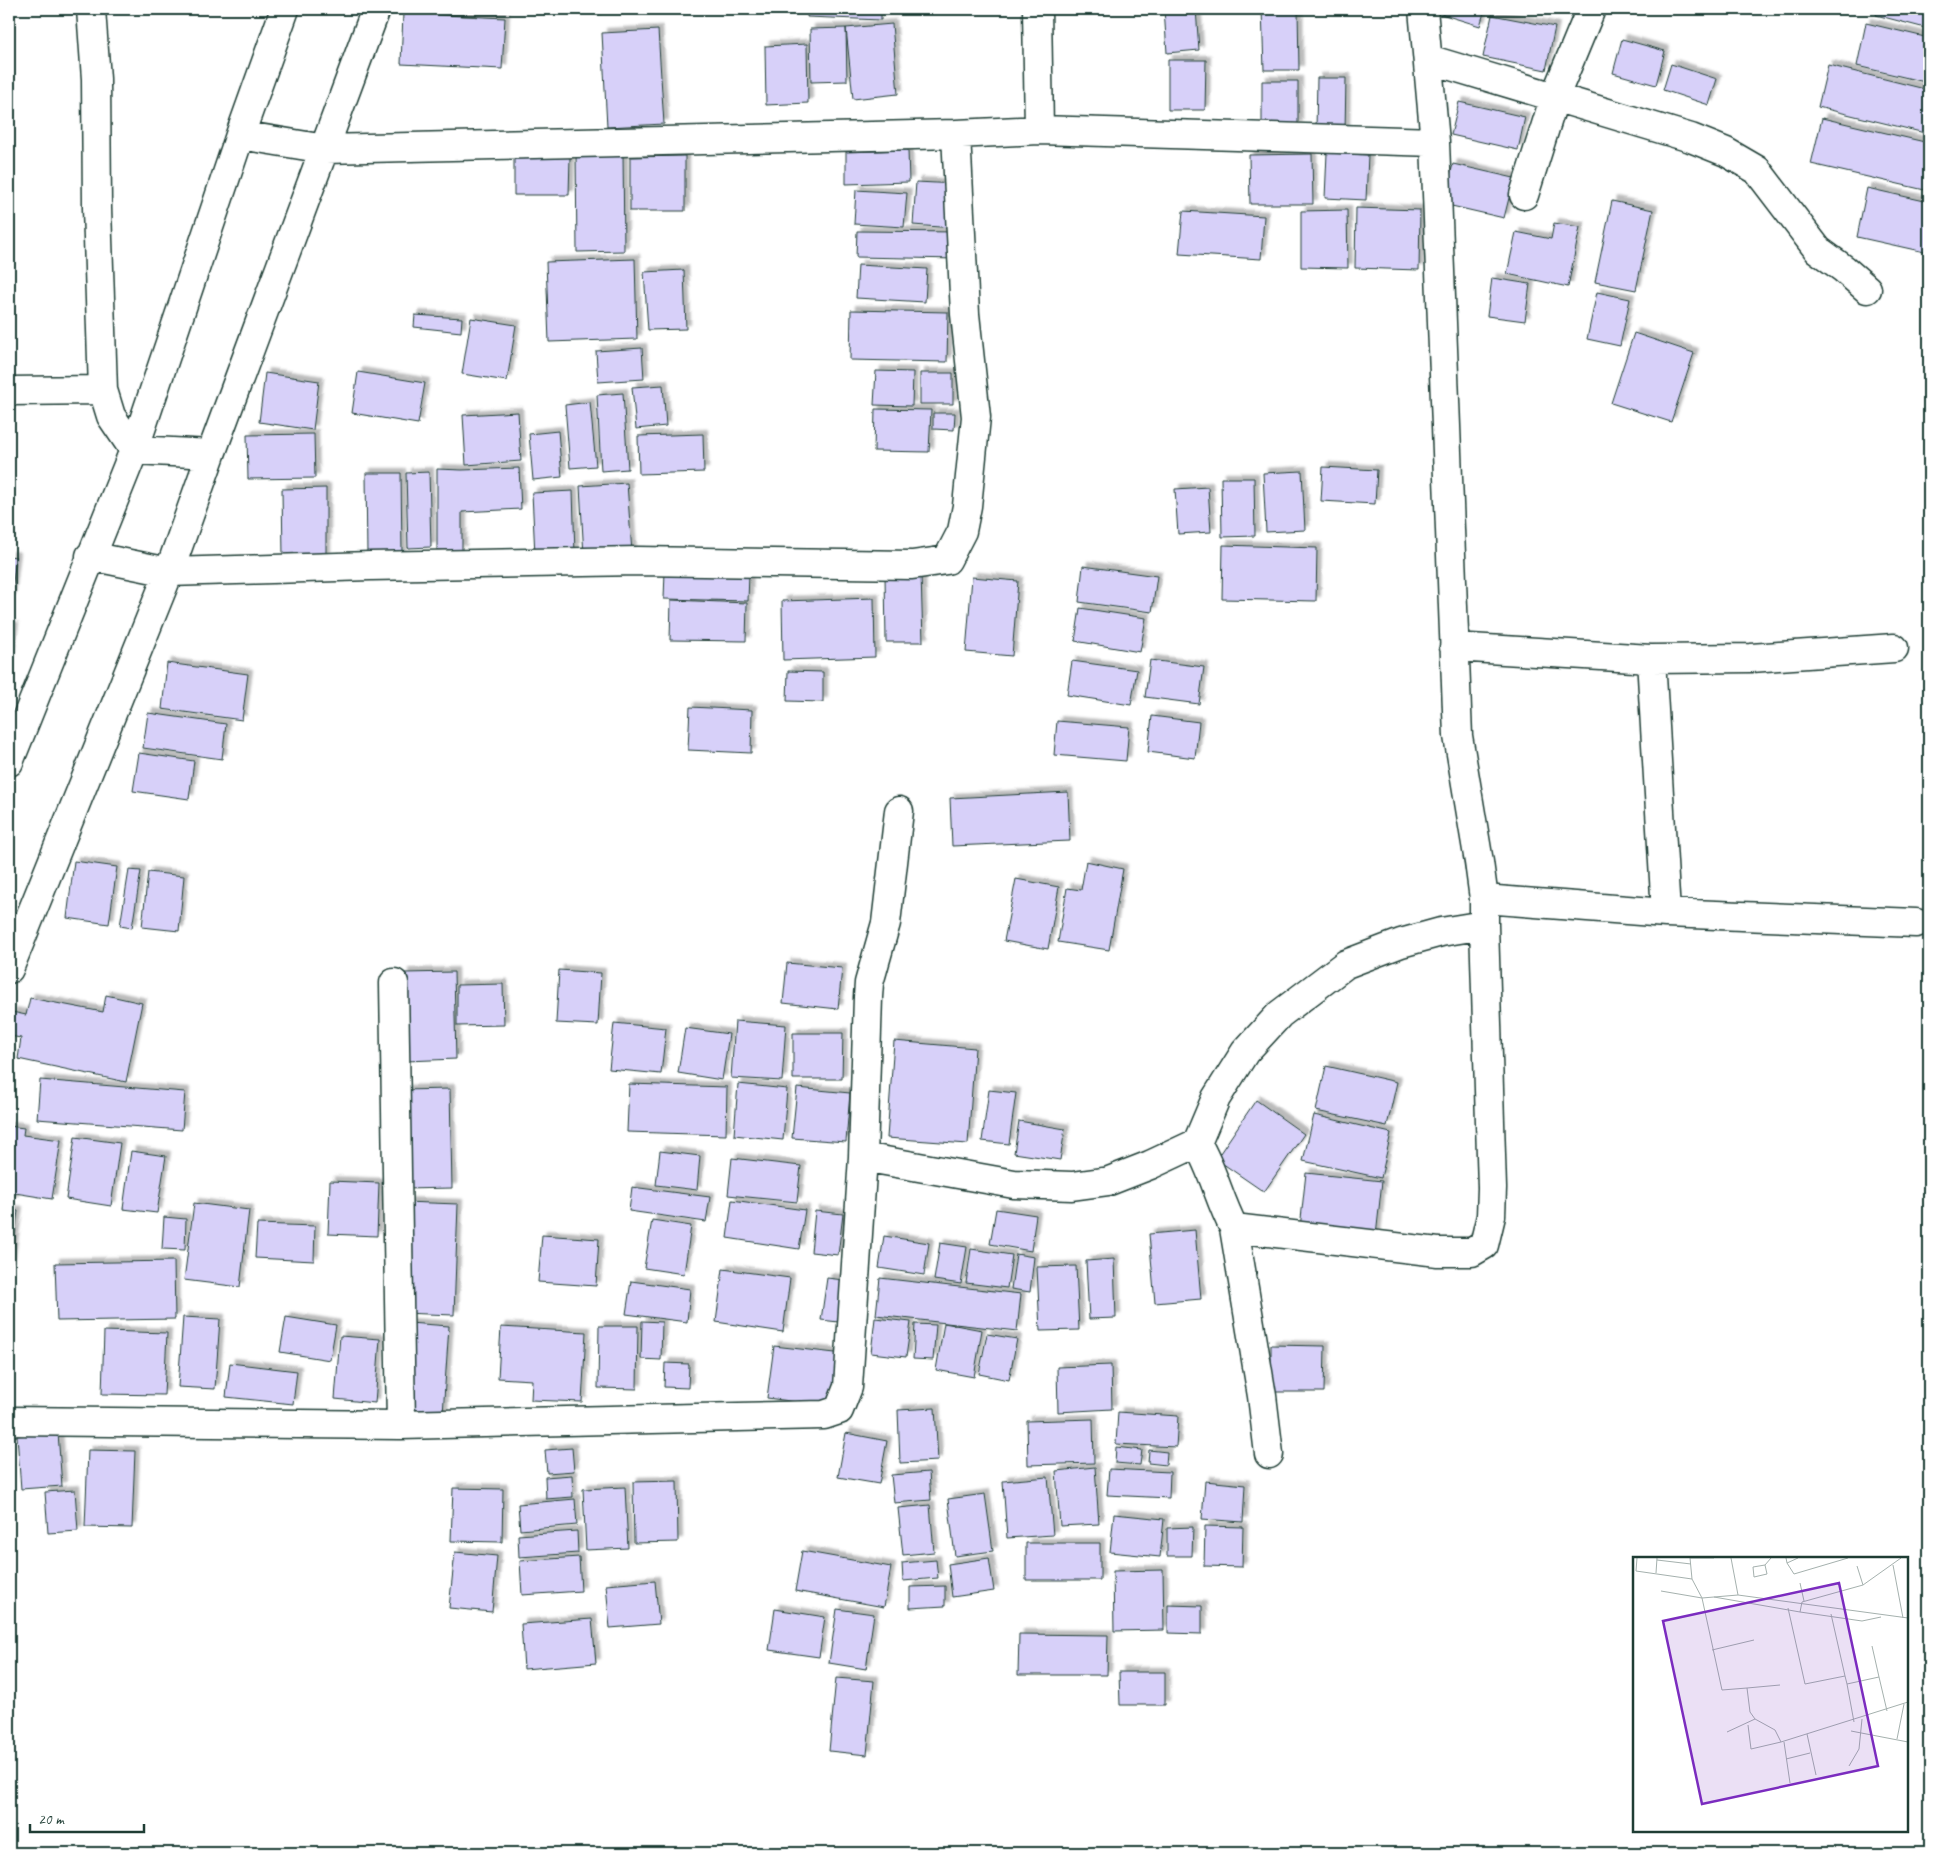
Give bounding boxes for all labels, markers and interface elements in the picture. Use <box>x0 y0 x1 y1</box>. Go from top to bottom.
inset map <box>1633 1557 1908 1832</box>
scale bar <box>30 1802 144 1834</box>
text: 20 m <box>38 1810 65 1829</box>

